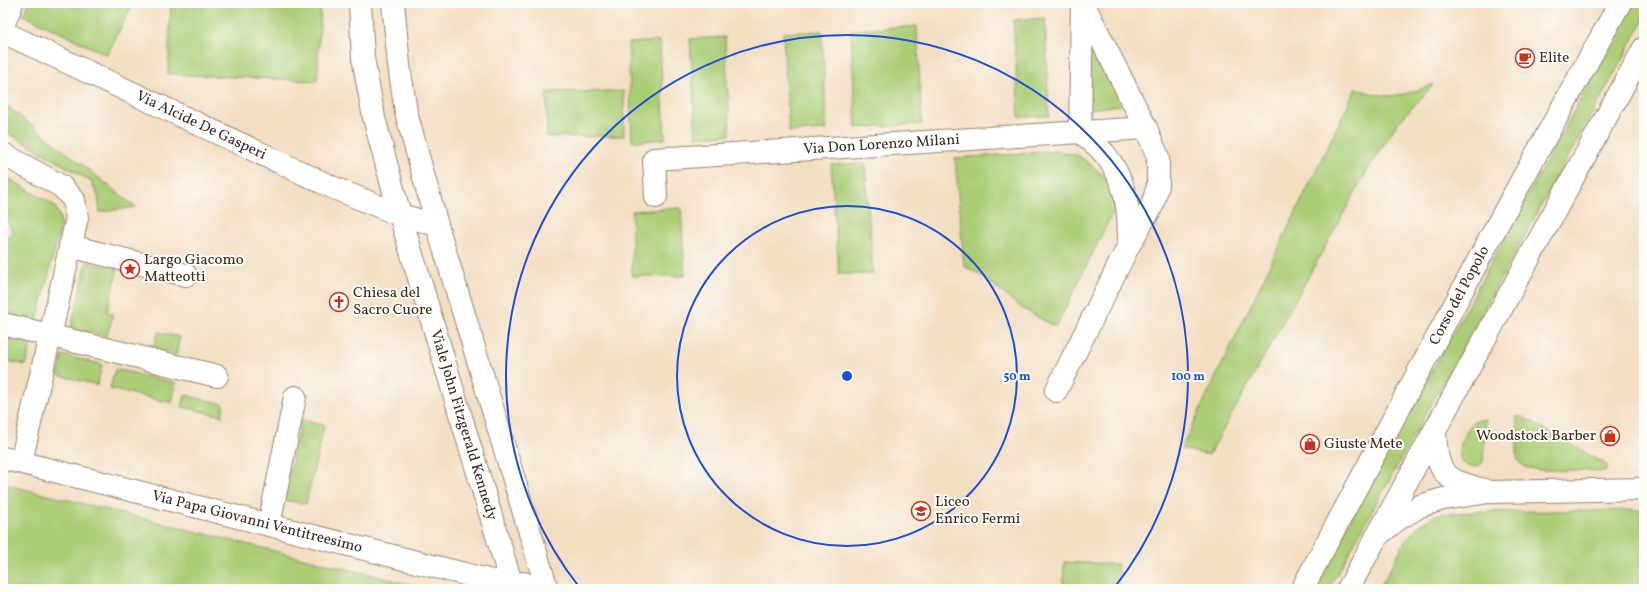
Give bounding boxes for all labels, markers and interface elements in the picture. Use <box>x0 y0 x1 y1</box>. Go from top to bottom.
cafe icon: Elite <box>1514 47 1536 69</box>
place label: Elite <box>1539 48 1569 69</box>
street label: Via Alcide De Gasperi <box>132 86 270 165</box>
street label: Via Don Lorenzo Milani <box>803 129 960 160</box>
street label: Corso del Popolo <box>1424 242 1495 349</box>
place label: Largo Giacomo Matteotti <box>144 250 244 288</box>
place icon: Largo Giacomo Matteotti <box>119 258 141 280</box>
place label: Chiesa del Sacro Cuore <box>353 283 432 321</box>
church icon: Chiesa del Sacro Cuore <box>328 291 350 313</box>
street label: Viale John Fitzgerald Kennedy <box>425 327 502 523</box>
centre of rings <box>840 369 854 383</box>
text: 50 m <box>1003 369 1031 385</box>
text: 100 m <box>1171 369 1205 385</box>
shop icon: Woodstock Barber <box>1599 425 1621 447</box>
place label: Woodstock Barber <box>1476 426 1596 447</box>
shop icon: Giuste Mete <box>1299 433 1321 455</box>
place label: Giuste Mete <box>1324 434 1403 455</box>
street label: Via Papa Giovanni Ventitreesimo <box>150 485 365 558</box>
place label: Liceo Enrico Fermi <box>935 492 1020 530</box>
school or university icon: Liceo Enrico Fermi <box>910 500 932 522</box>

